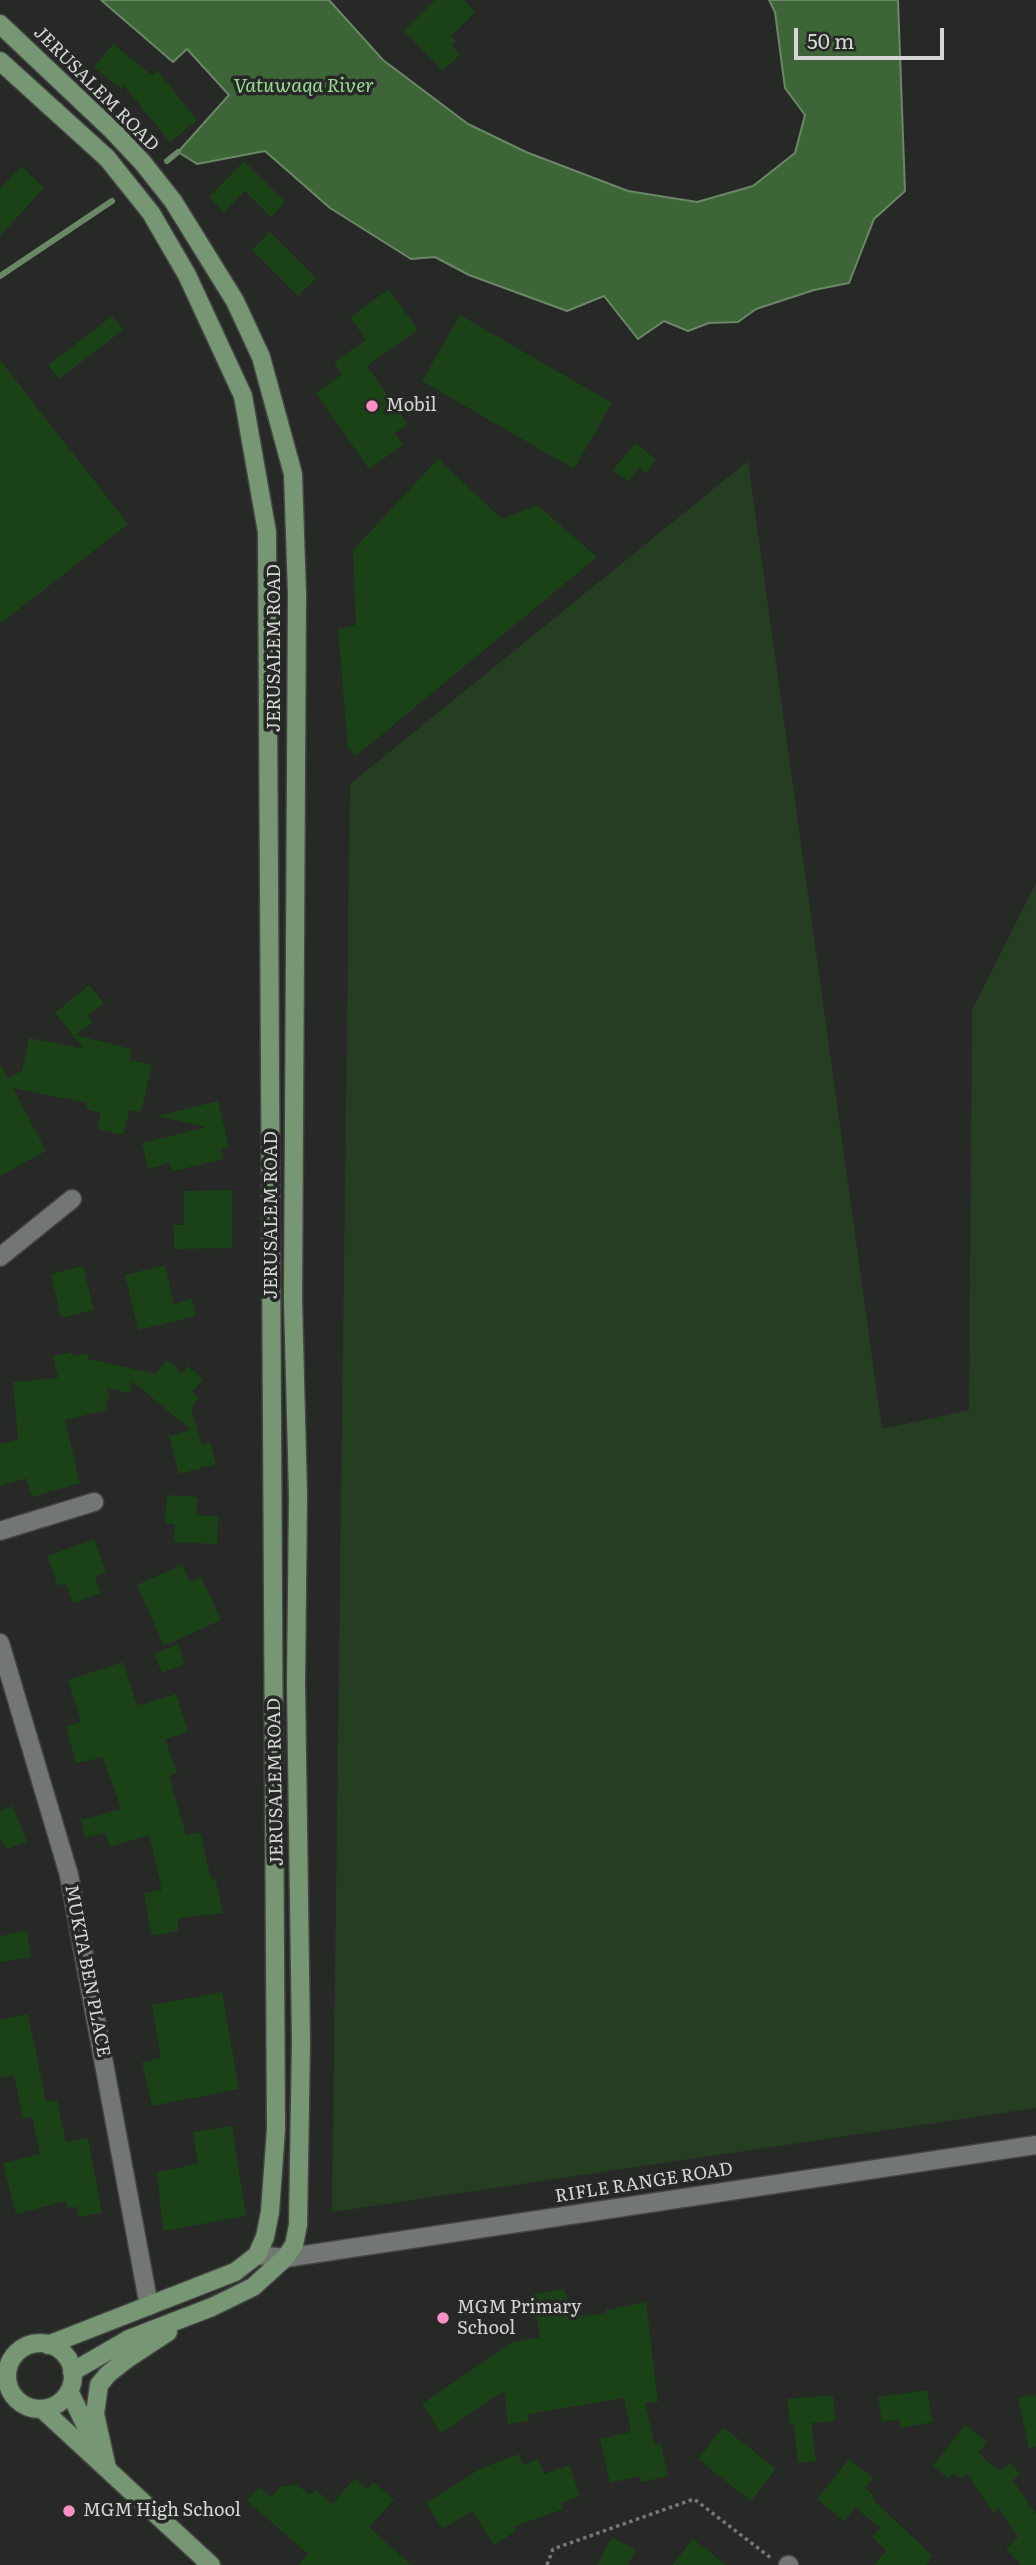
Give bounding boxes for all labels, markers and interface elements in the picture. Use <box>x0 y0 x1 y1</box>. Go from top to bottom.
scale bar <box>798 14 948 58</box>
street label: JERUSALEM ROAD <box>29 22 163 156</box>
text: 50 m <box>807 24 854 55</box>
water label: Vatuwaqa River <box>234 75 374 97</box>
place label: Mobil <box>386 395 437 417</box>
marker: Mobil <box>364 398 380 414</box>
street label: JERUSALEM ROAD <box>264 564 286 732</box>
street label: JERUSALEM ROAD <box>261 1131 283 1299</box>
street label: JERUSALEM ROAD <box>264 1698 288 1866</box>
street label: MUKTA BEN PLACE <box>60 1883 114 2059</box>
street label: RIFLE RANGE ROAD <box>553 2158 735 2208</box>
place label: MGM Primary School <box>457 2297 581 2340</box>
marker: MGM Primary School <box>435 2310 451 2326</box>
place label: MGM High School <box>83 2500 241 2522</box>
marker: MGM High School <box>61 2503 77 2519</box>

